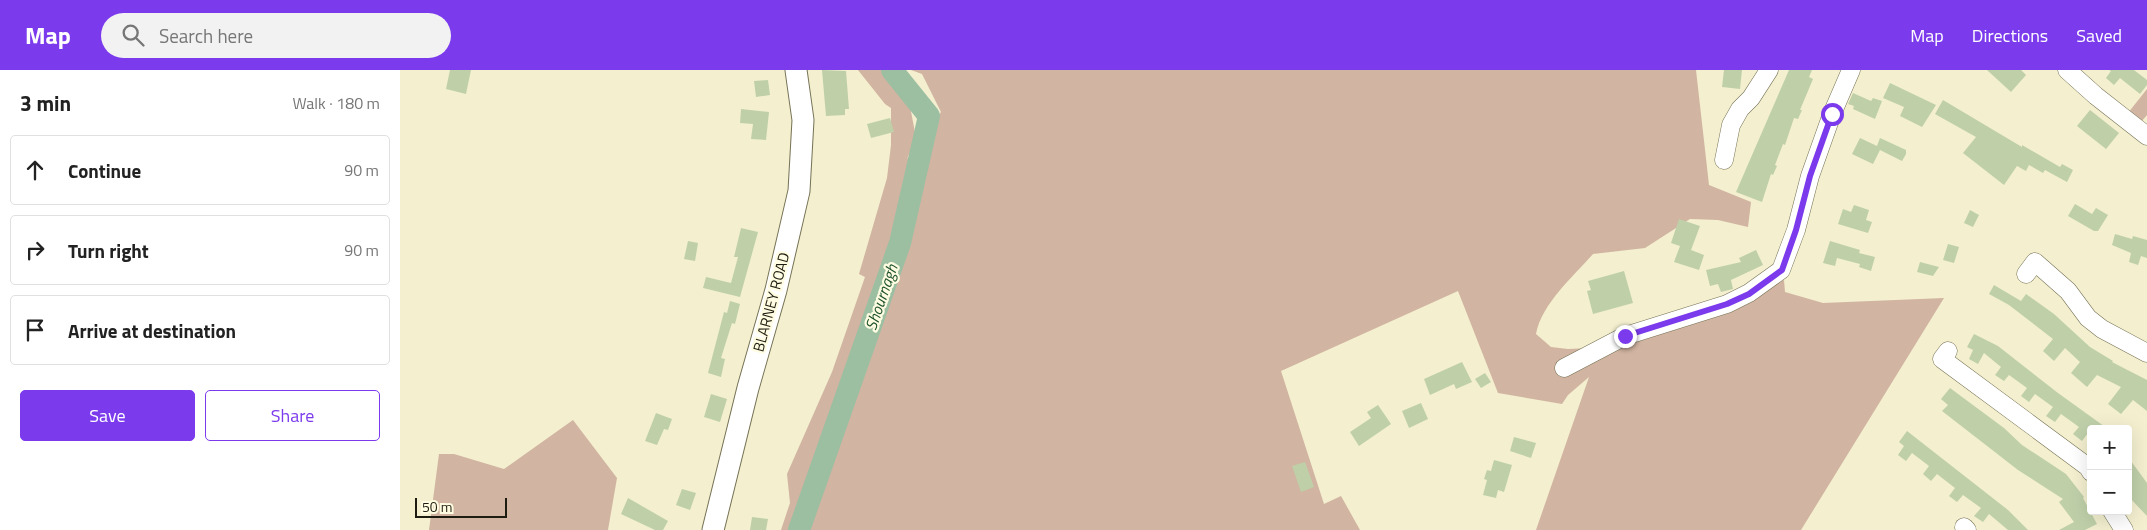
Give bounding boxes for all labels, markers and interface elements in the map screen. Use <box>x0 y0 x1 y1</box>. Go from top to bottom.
search box <box>101 13 451 58</box>
text: Map <box>25 17 71 53</box>
icon: search <box>119 21 147 49</box>
text: Search here <box>159 21 253 50</box>
text: Map <box>1910 22 1944 49</box>
text: Directions <box>1972 22 2048 49</box>
text: Saved <box>2076 22 2122 49</box>
text: 3 min <box>20 87 71 119</box>
text: Walk · 180 m <box>292 91 380 115</box>
route start <box>1821 103 1844 126</box>
icon: ahead <box>21 156 49 184</box>
text: Continue <box>68 156 141 185</box>
text: 90 m <box>344 158 379 182</box>
icon: right <box>21 236 49 264</box>
text: Turn right <box>68 236 149 265</box>
text: 90 m <box>344 238 379 262</box>
street label: BLARNEY ROAD <box>747 250 795 354</box>
water label: Shournagh <box>859 260 904 333</box>
icon: arrive <box>21 316 49 344</box>
text: Arrive at destination <box>68 316 236 345</box>
route end <box>1614 325 1637 348</box>
button: Save <box>20 390 195 441</box>
button: Share <box>205 390 380 441</box>
map controls <box>2087 425 2132 515</box>
button: + <box>2087 425 2132 470</box>
button: − <box>2087 470 2132 515</box>
scale bar <box>415 495 508 518</box>
text: 50 m <box>422 496 452 517</box>

